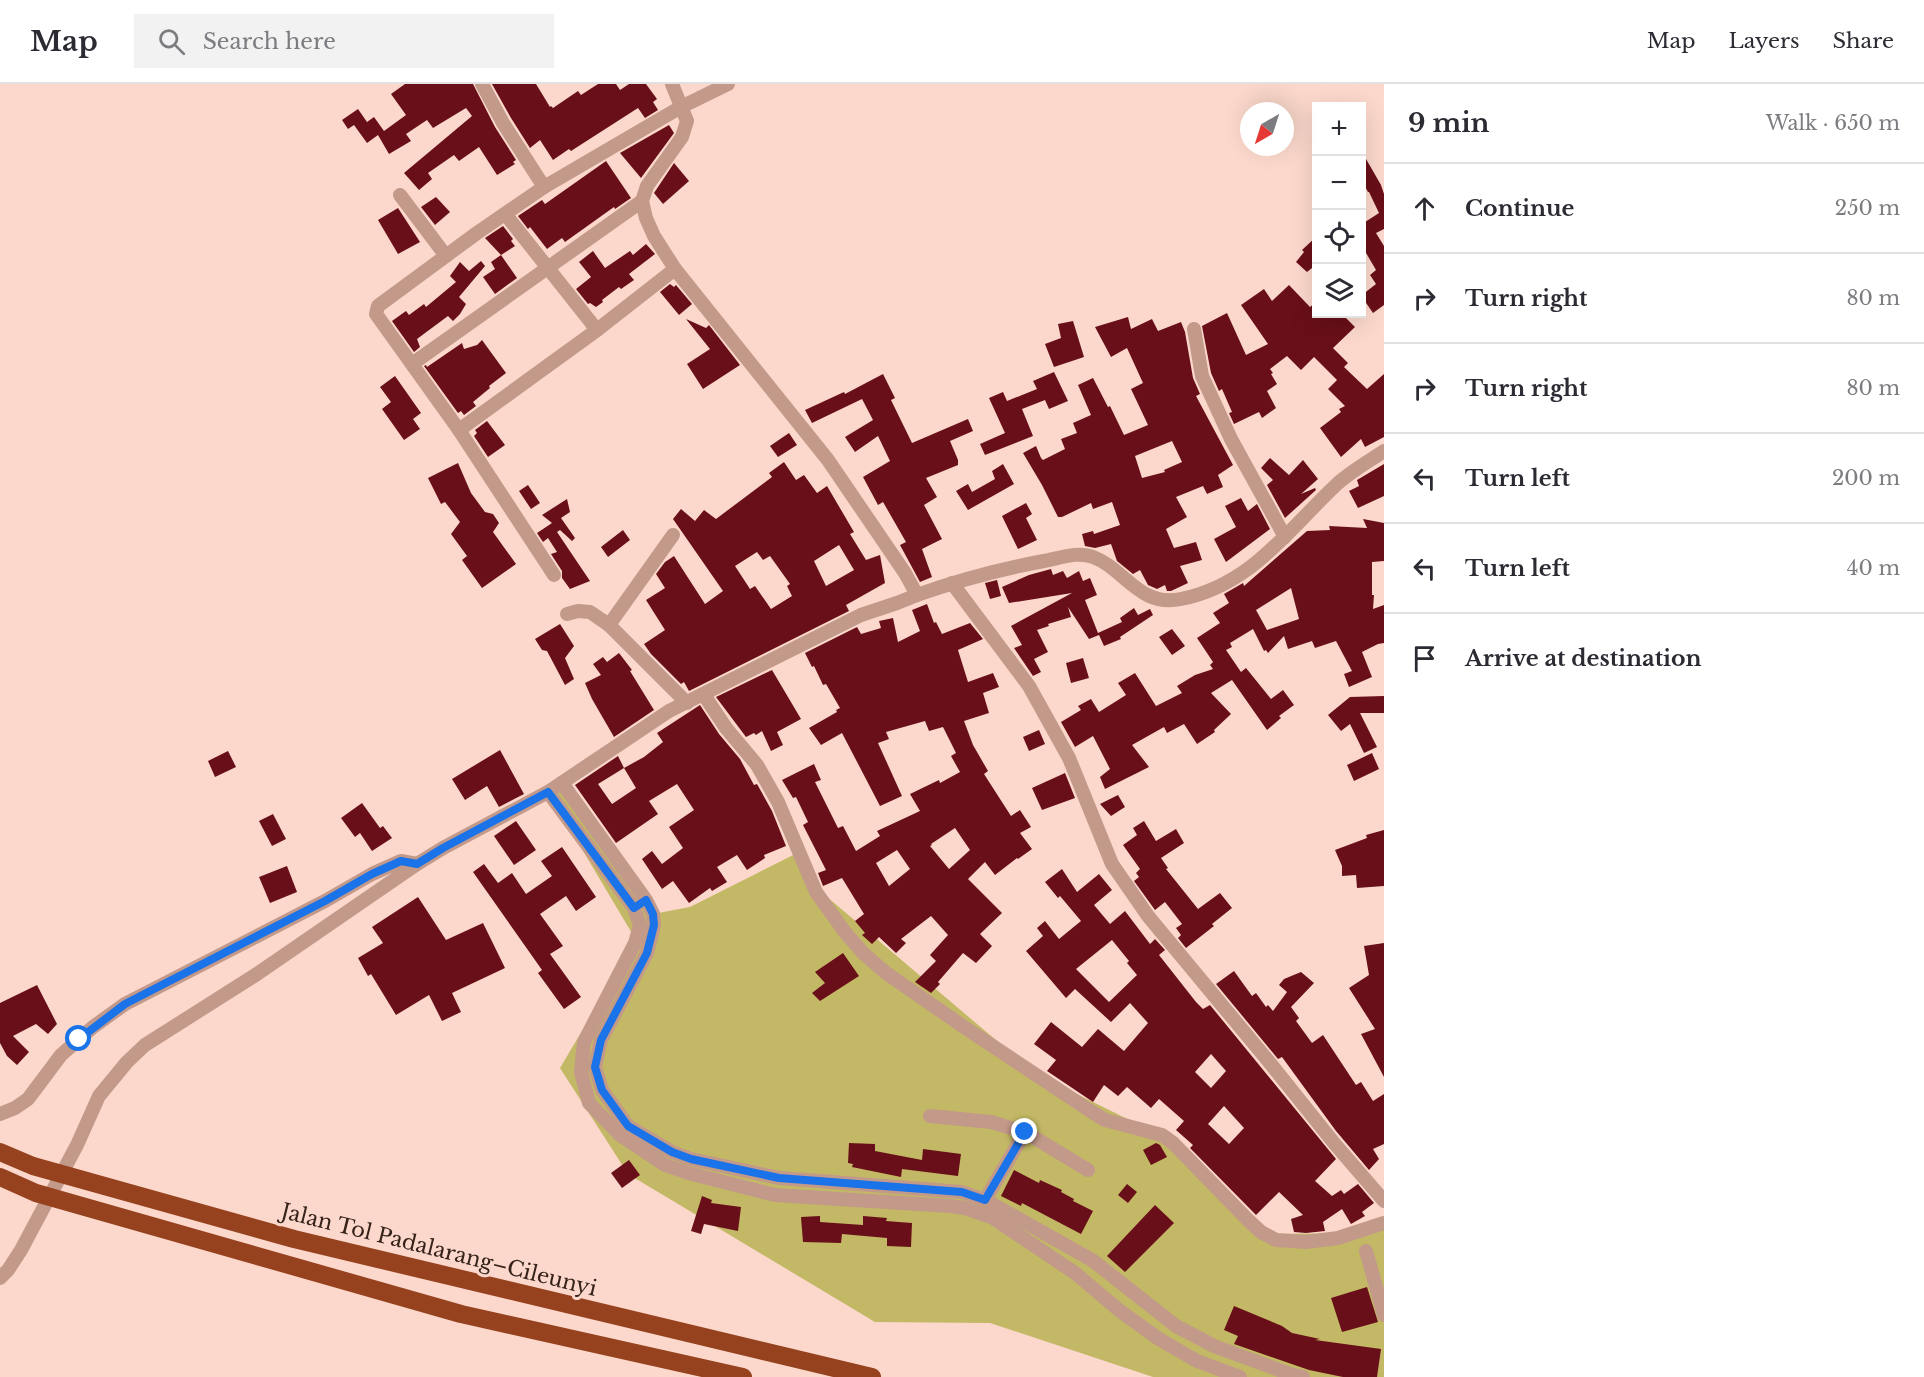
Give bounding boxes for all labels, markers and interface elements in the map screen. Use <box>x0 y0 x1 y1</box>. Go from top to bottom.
search box <box>134 14 554 68</box>
text: Map <box>30 24 98 59</box>
icon: search <box>155 25 188 58</box>
text: Search here <box>203 28 336 55</box>
text: Map <box>1647 28 1696 54</box>
text: Layers <box>1729 28 1800 54</box>
text: Share <box>1833 28 1894 54</box>
north arrow <box>1240 102 1294 156</box>
map controls <box>1312 102 1366 318</box>
button: + <box>1312 102 1366 156</box>
text: 9 min <box>1408 107 1489 139</box>
text: Walk · 650 m <box>1766 111 1900 135</box>
button: − <box>1312 156 1366 210</box>
icon: ahead <box>1408 192 1441 225</box>
text: Continue <box>1465 195 1574 222</box>
text: 250 m <box>1835 196 1900 220</box>
button: locate <box>1312 210 1366 264</box>
button: layers <box>1312 264 1366 318</box>
icon: right <box>1408 282 1441 315</box>
text: Turn right <box>1465 285 1587 312</box>
text: 80 m <box>1846 286 1900 310</box>
icon: right <box>1408 372 1441 405</box>
text: Turn right <box>1465 375 1587 402</box>
text: 80 m <box>1846 376 1900 400</box>
icon: left <box>1408 462 1441 495</box>
text: Turn left <box>1465 465 1570 492</box>
text: 200 m <box>1832 466 1900 490</box>
icon: left <box>1408 552 1441 585</box>
text: Turn left <box>1465 555 1570 582</box>
text: 40 m <box>1847 556 1900 580</box>
icon: arrive <box>1408 642 1441 675</box>
text: Arrive at destination <box>1465 645 1702 672</box>
route start <box>65 1025 91 1051</box>
route end <box>1011 1118 1037 1144</box>
street label: Jalan Tol Padalarang–Cileunyi <box>276 1197 599 1302</box>

